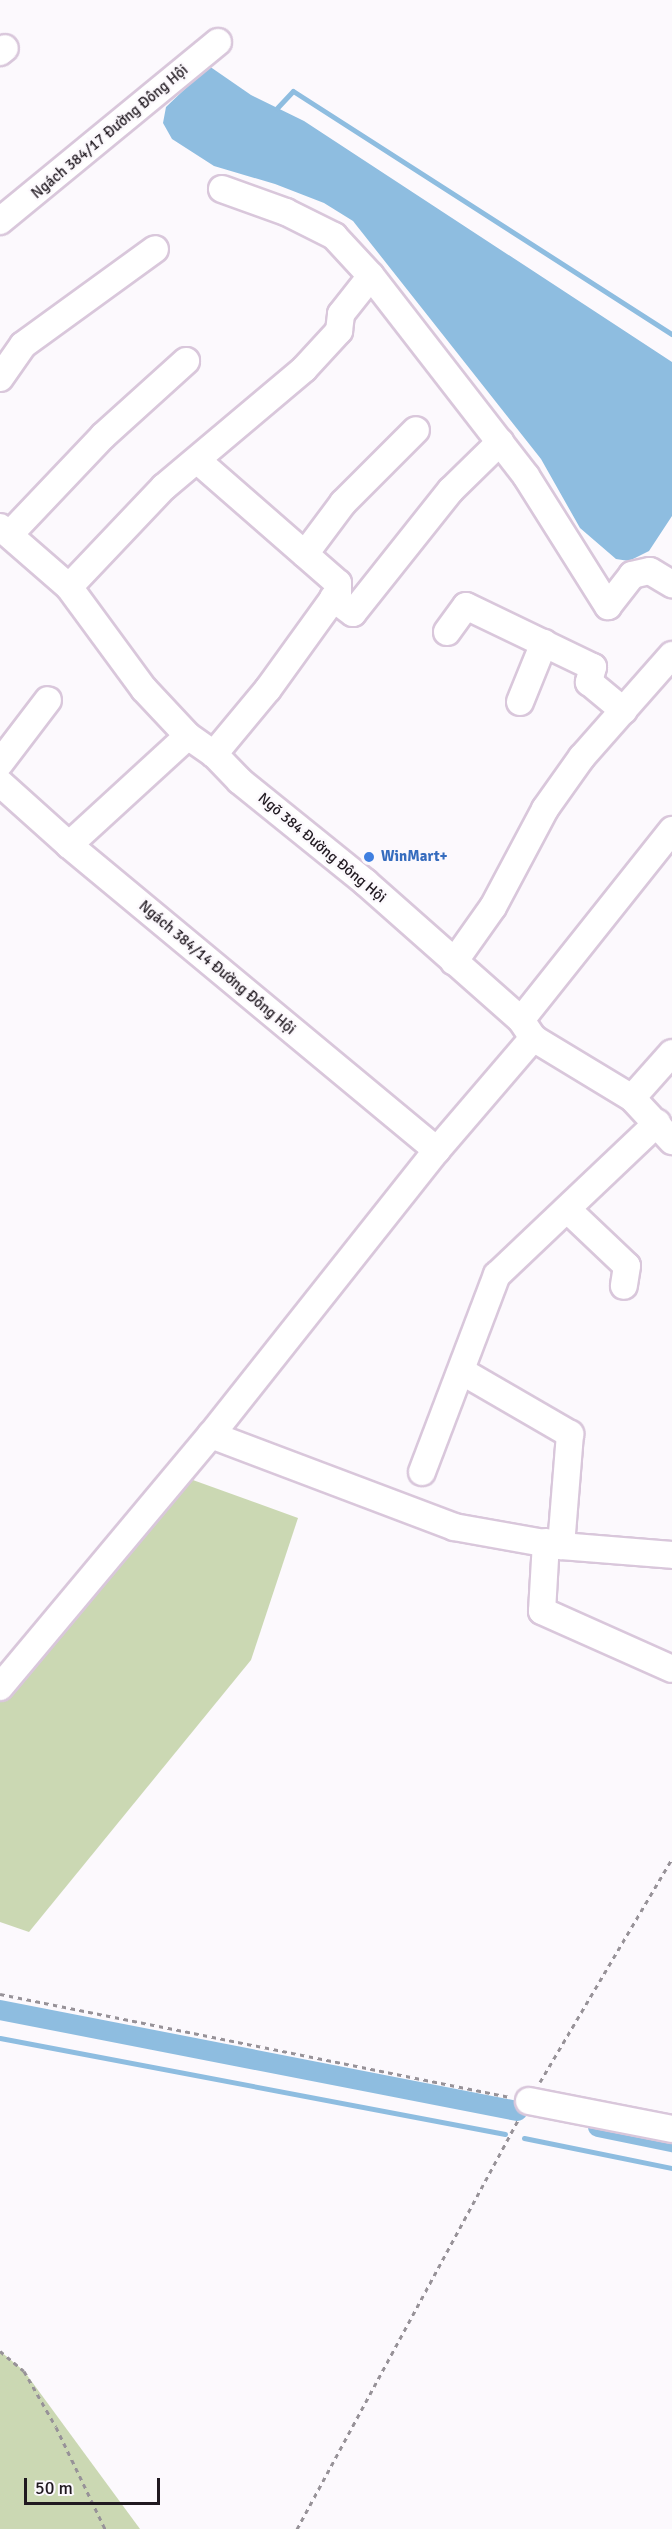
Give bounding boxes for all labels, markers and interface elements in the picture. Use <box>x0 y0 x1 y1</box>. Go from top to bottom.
street label: Ngách 384/17 Đường Đông Hội <box>28 61 192 203</box>
street label: Ngõ 384 Đường Đông Hội <box>254 789 390 907</box>
place label: WinMart+ <box>381 848 448 866</box>
marker: WinMart+ <box>362 850 376 864</box>
street label: Ngách 384/14 Đường Đông Hội <box>135 897 299 1039</box>
scale bar <box>27 2466 164 2504</box>
text: 50 m <box>35 2477 73 2499</box>

